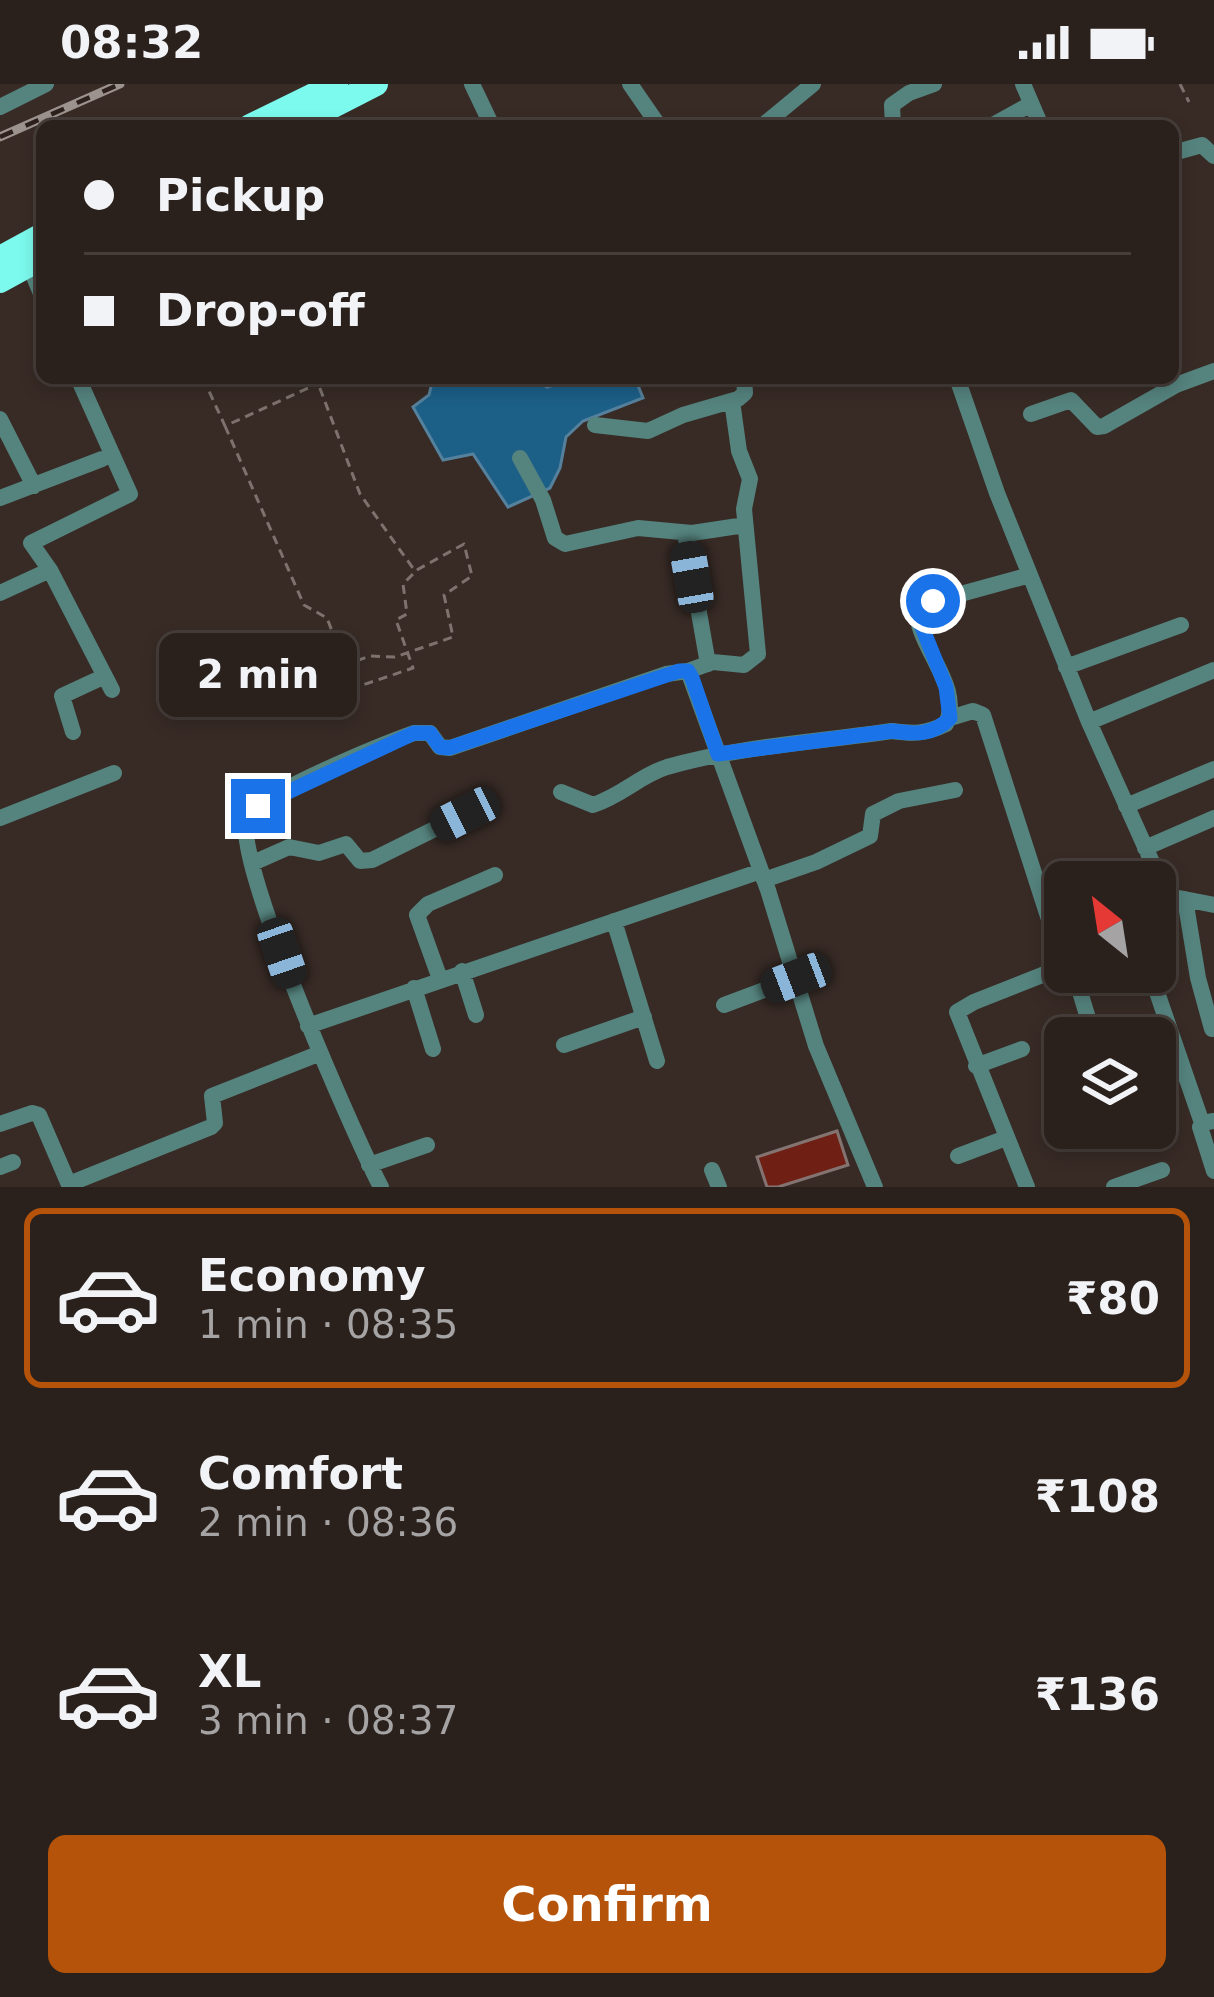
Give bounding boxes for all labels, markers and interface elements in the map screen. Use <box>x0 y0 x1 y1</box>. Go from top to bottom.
text: 08:32 <box>60 16 203 69</box>
text: Pickup <box>156 169 325 222</box>
text: Drop-off <box>156 284 365 337</box>
car <box>668 538 716 616</box>
route start <box>906 574 960 628</box>
callout: 2 min <box>159 632 357 716</box>
text: 2 min <box>197 652 319 697</box>
route end <box>231 779 285 833</box>
car <box>425 782 505 846</box>
north arrow <box>1044 861 1176 993</box>
map controls <box>1044 861 1176 1149</box>
car <box>253 913 311 993</box>
car <box>756 948 836 1008</box>
button: layers <box>1044 1017 1176 1149</box>
icon: car <box>54 1244 162 1352</box>
text: Economy <box>198 1249 426 1302</box>
text: ₹80 <box>1066 1272 1160 1325</box>
text: 1 min · 08:35 <box>198 1302 458 1347</box>
icon: car <box>54 1442 162 1550</box>
text: Comfort <box>198 1447 403 1500</box>
text: ₹108 <box>1035 1470 1160 1523</box>
text: 2 min · 08:36 <box>198 1500 458 1545</box>
icon: car <box>54 1640 162 1748</box>
text: XL <box>198 1645 261 1698</box>
text: ₹136 <box>1035 1668 1160 1721</box>
text: 3 min · 08:37 <box>198 1698 458 1743</box>
button: Confirm <box>48 1835 1166 1973</box>

